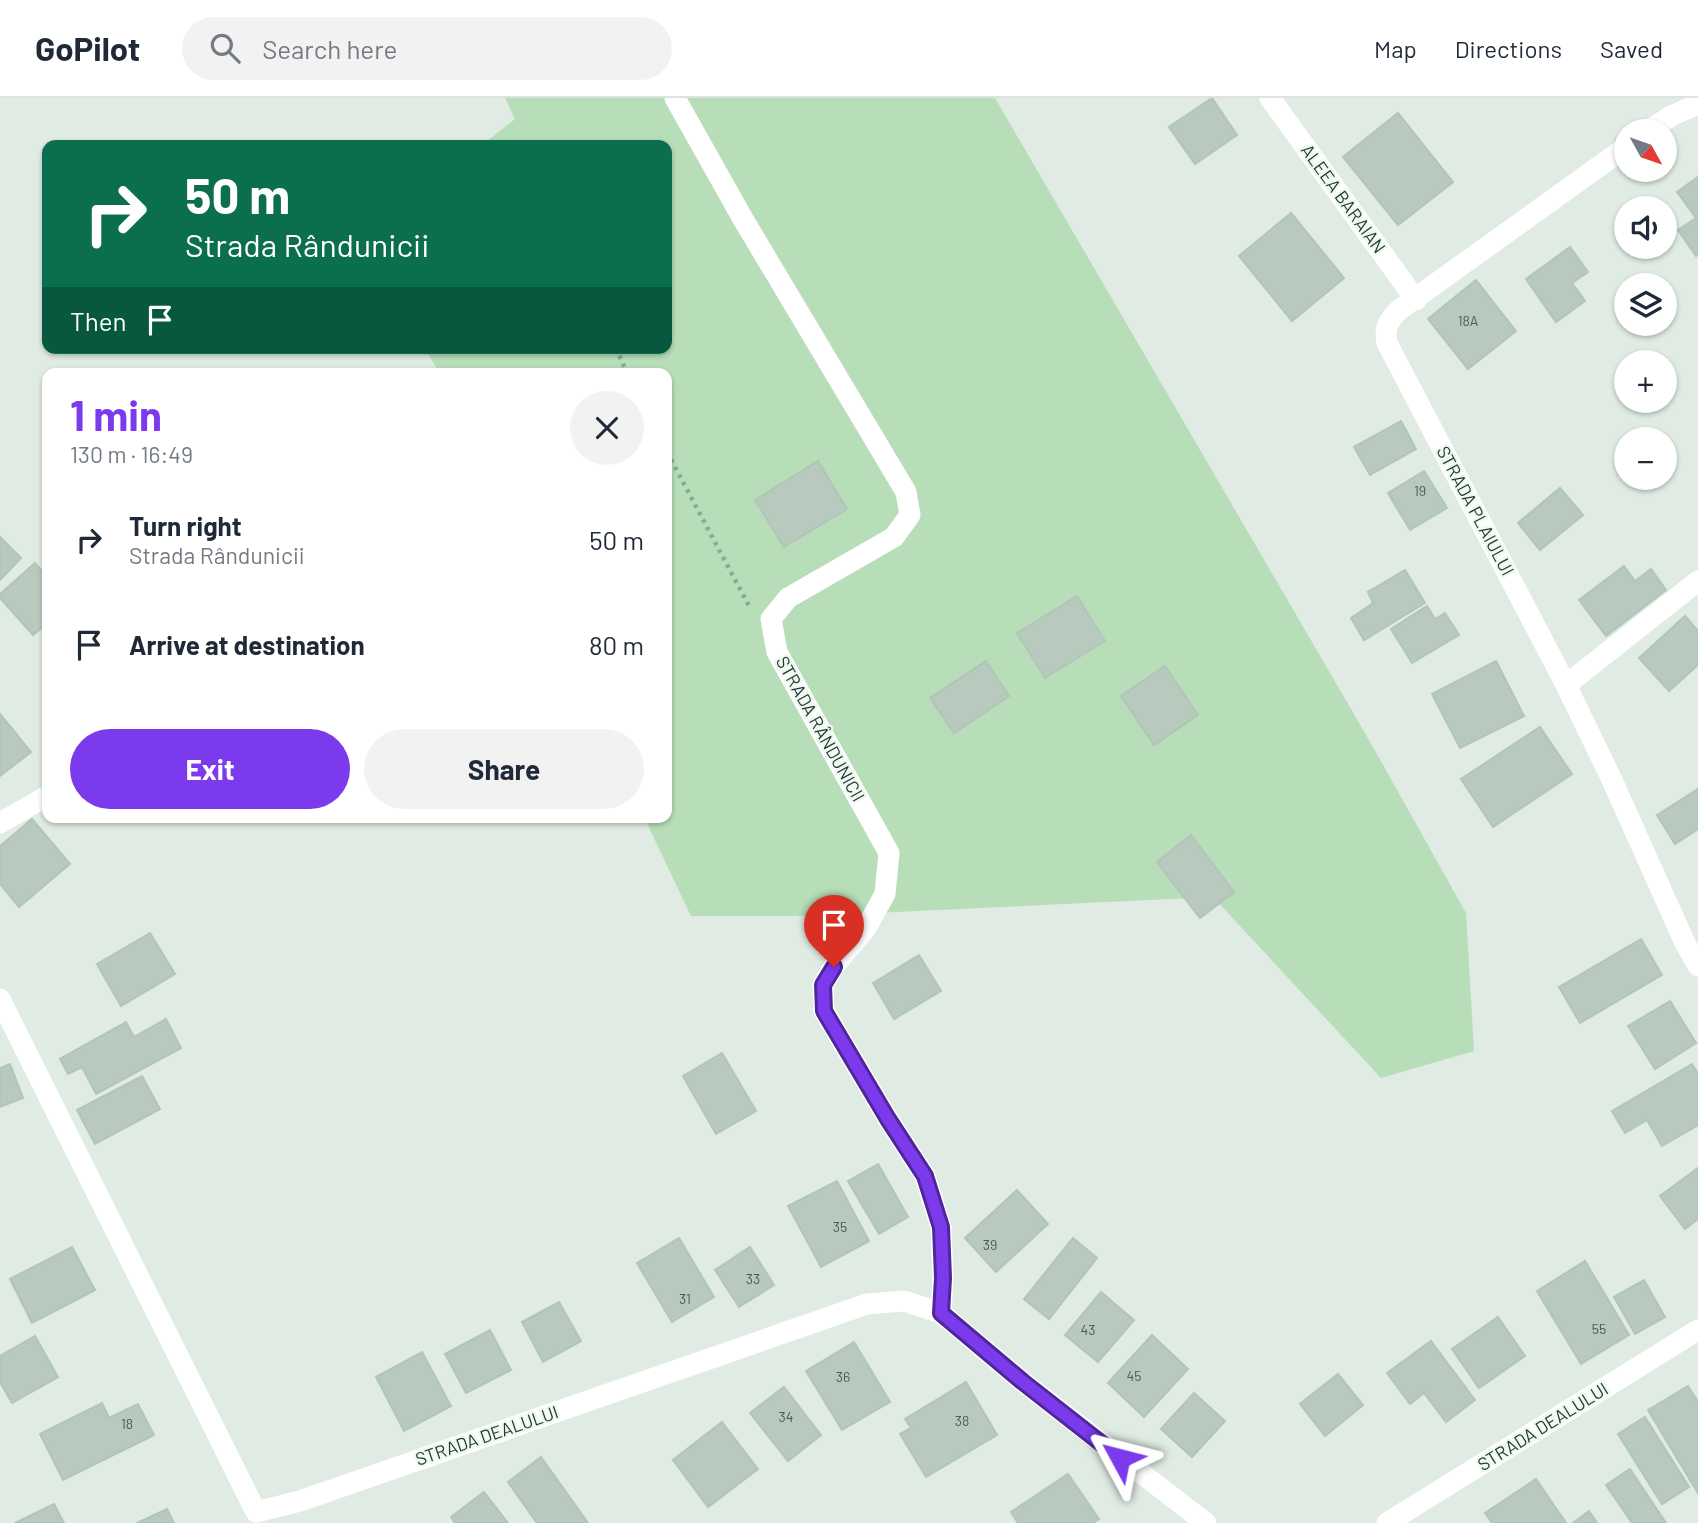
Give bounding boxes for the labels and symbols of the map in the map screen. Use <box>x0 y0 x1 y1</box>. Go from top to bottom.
north arrow <box>1614 119 1676 182</box>
street label: ALEEA BARAIAN <box>1297 140 1391 257</box>
house number: 18A <box>1458 312 1479 329</box>
street label: STRADA PLAIULUI <box>1432 442 1519 579</box>
house number: 19 <box>1414 482 1426 499</box>
street label: STRADA RÂNDUNICII <box>772 652 870 805</box>
pin <box>804 895 864 967</box>
house number: 35 <box>833 1218 847 1235</box>
house number: 39 <box>983 1236 997 1253</box>
house number: 33 <box>746 1270 760 1287</box>
house number: 31 <box>679 1290 691 1307</box>
house number: 55 <box>1592 1320 1606 1337</box>
house number: 43 <box>1081 1321 1095 1338</box>
house number: 45 <box>1127 1367 1141 1384</box>
house number: 36 <box>836 1368 850 1385</box>
street label: STRADA DEALULUI <box>1473 1377 1612 1475</box>
street label: STRADA DEALULUI <box>412 1400 561 1470</box>
house number: 34 <box>779 1408 793 1425</box>
house number: 38 <box>955 1412 969 1429</box>
house number: 18 <box>121 1415 133 1432</box>
position arrow <box>1083 1421 1157 1495</box>

